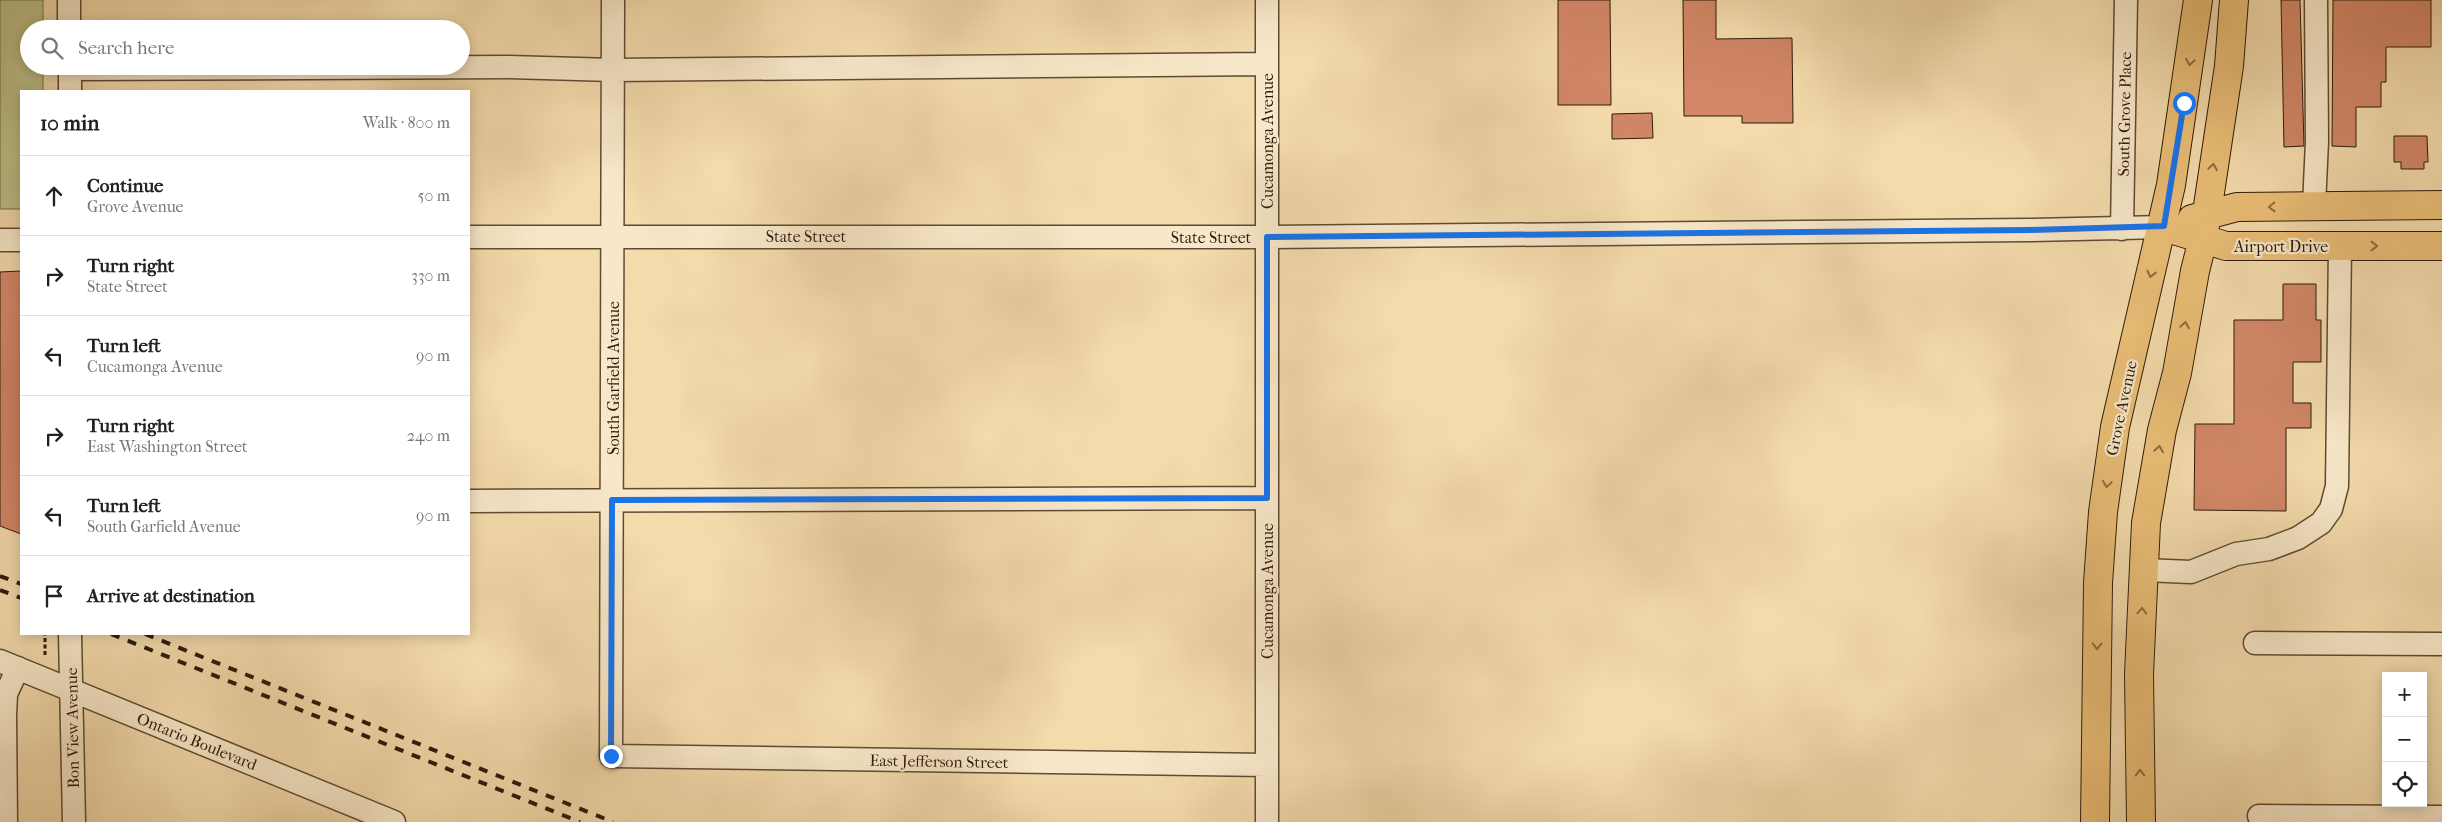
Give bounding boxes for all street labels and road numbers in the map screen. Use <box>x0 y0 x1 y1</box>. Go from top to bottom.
street label: South Grove Place <box>2114 51 2135 177</box>
street label: Cucamonga Avenue <box>1258 73 1277 209</box>
street label: State Street <box>766 227 847 246</box>
street label: State Street <box>1171 228 1252 247</box>
street label: Airport Drive <box>2233 237 2328 256</box>
street label: South Garfield Avenue <box>604 301 623 455</box>
street label: Grove Avenue <box>2102 359 2141 457</box>
street label: Cucamonga Avenue <box>1258 523 1277 659</box>
street label: Bon View Avenue <box>62 667 83 789</box>
street label: Ontario Boulevard <box>134 709 260 774</box>
street label: East Jefferson Street <box>869 751 1009 772</box>

